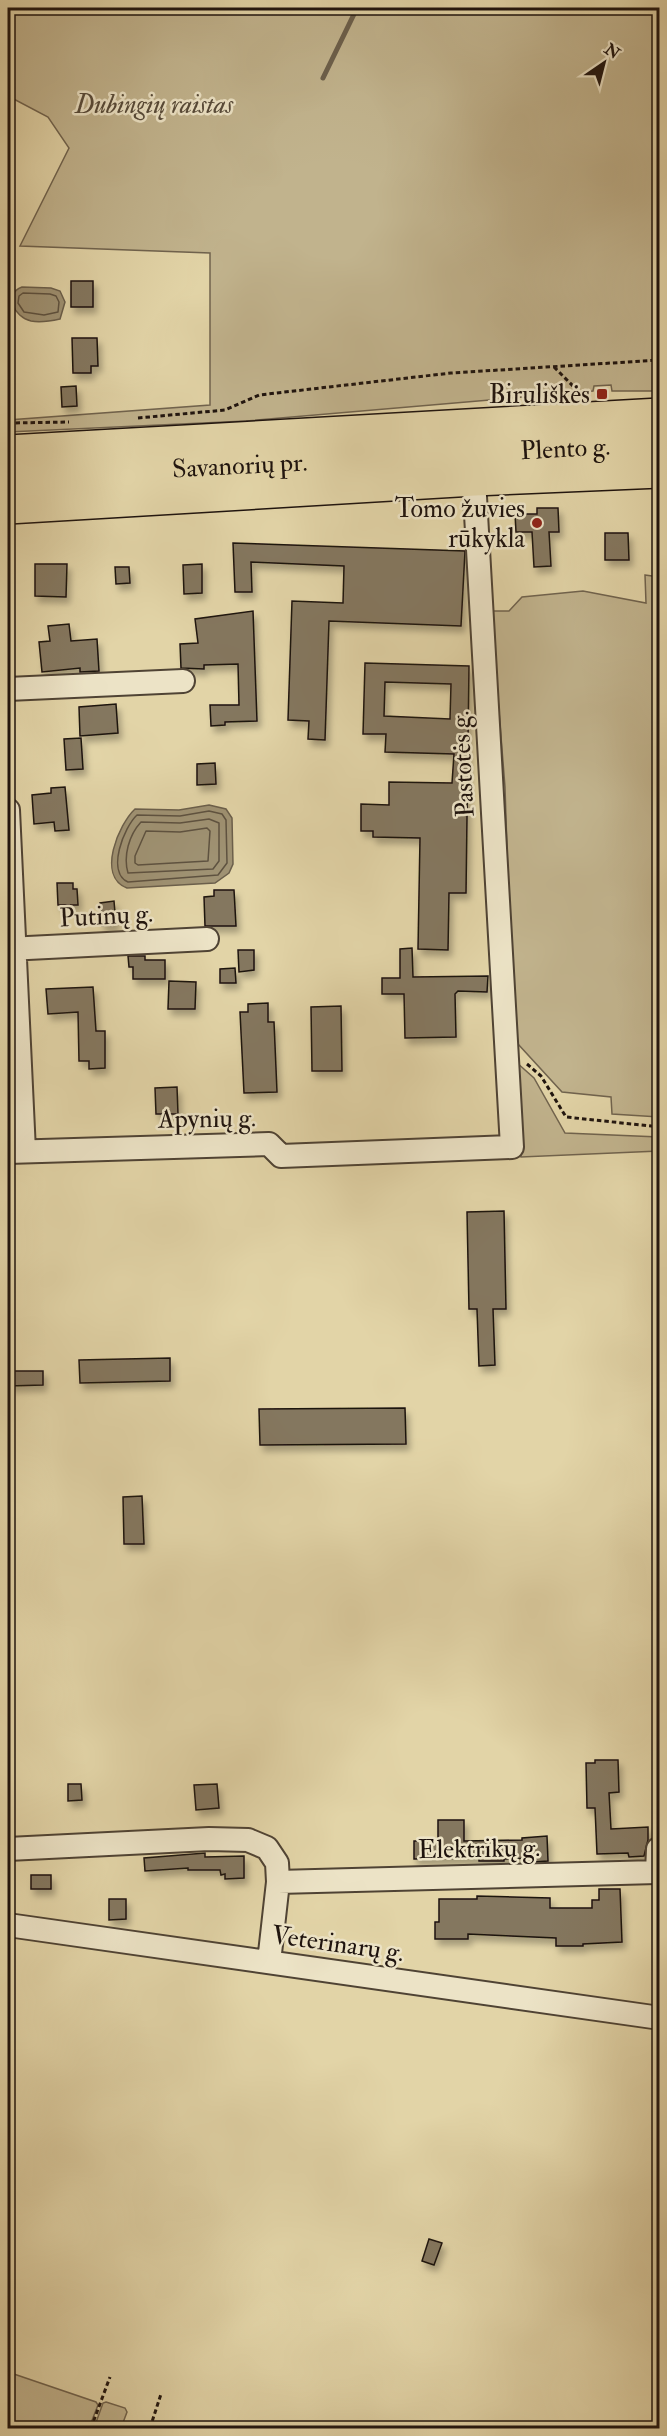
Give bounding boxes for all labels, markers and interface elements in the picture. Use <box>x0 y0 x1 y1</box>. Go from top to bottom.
north arrow <box>574 33 634 93</box>
text: N <box>600 39 624 64</box>
park label: Dubingių raistas <box>74 89 234 121</box>
place label: Biruliškės <box>489 379 590 411</box>
marker: Biruliškės <box>595 387 609 401</box>
street label: Plento g. <box>520 431 611 467</box>
street label: Savanorių pr. <box>171 446 308 485</box>
place label: Tomo žuvies rūkykla <box>395 493 525 555</box>
marker: Tomo žuvies rūkykla <box>530 516 544 530</box>
street label: Pastotės g. <box>444 710 482 818</box>
street label: Putinų g. <box>58 898 154 934</box>
street label: Apynių g. <box>157 1102 256 1137</box>
street label: Elektrikų g. <box>418 1832 540 1866</box>
street label: Veterinarų g. <box>270 1919 406 1969</box>

